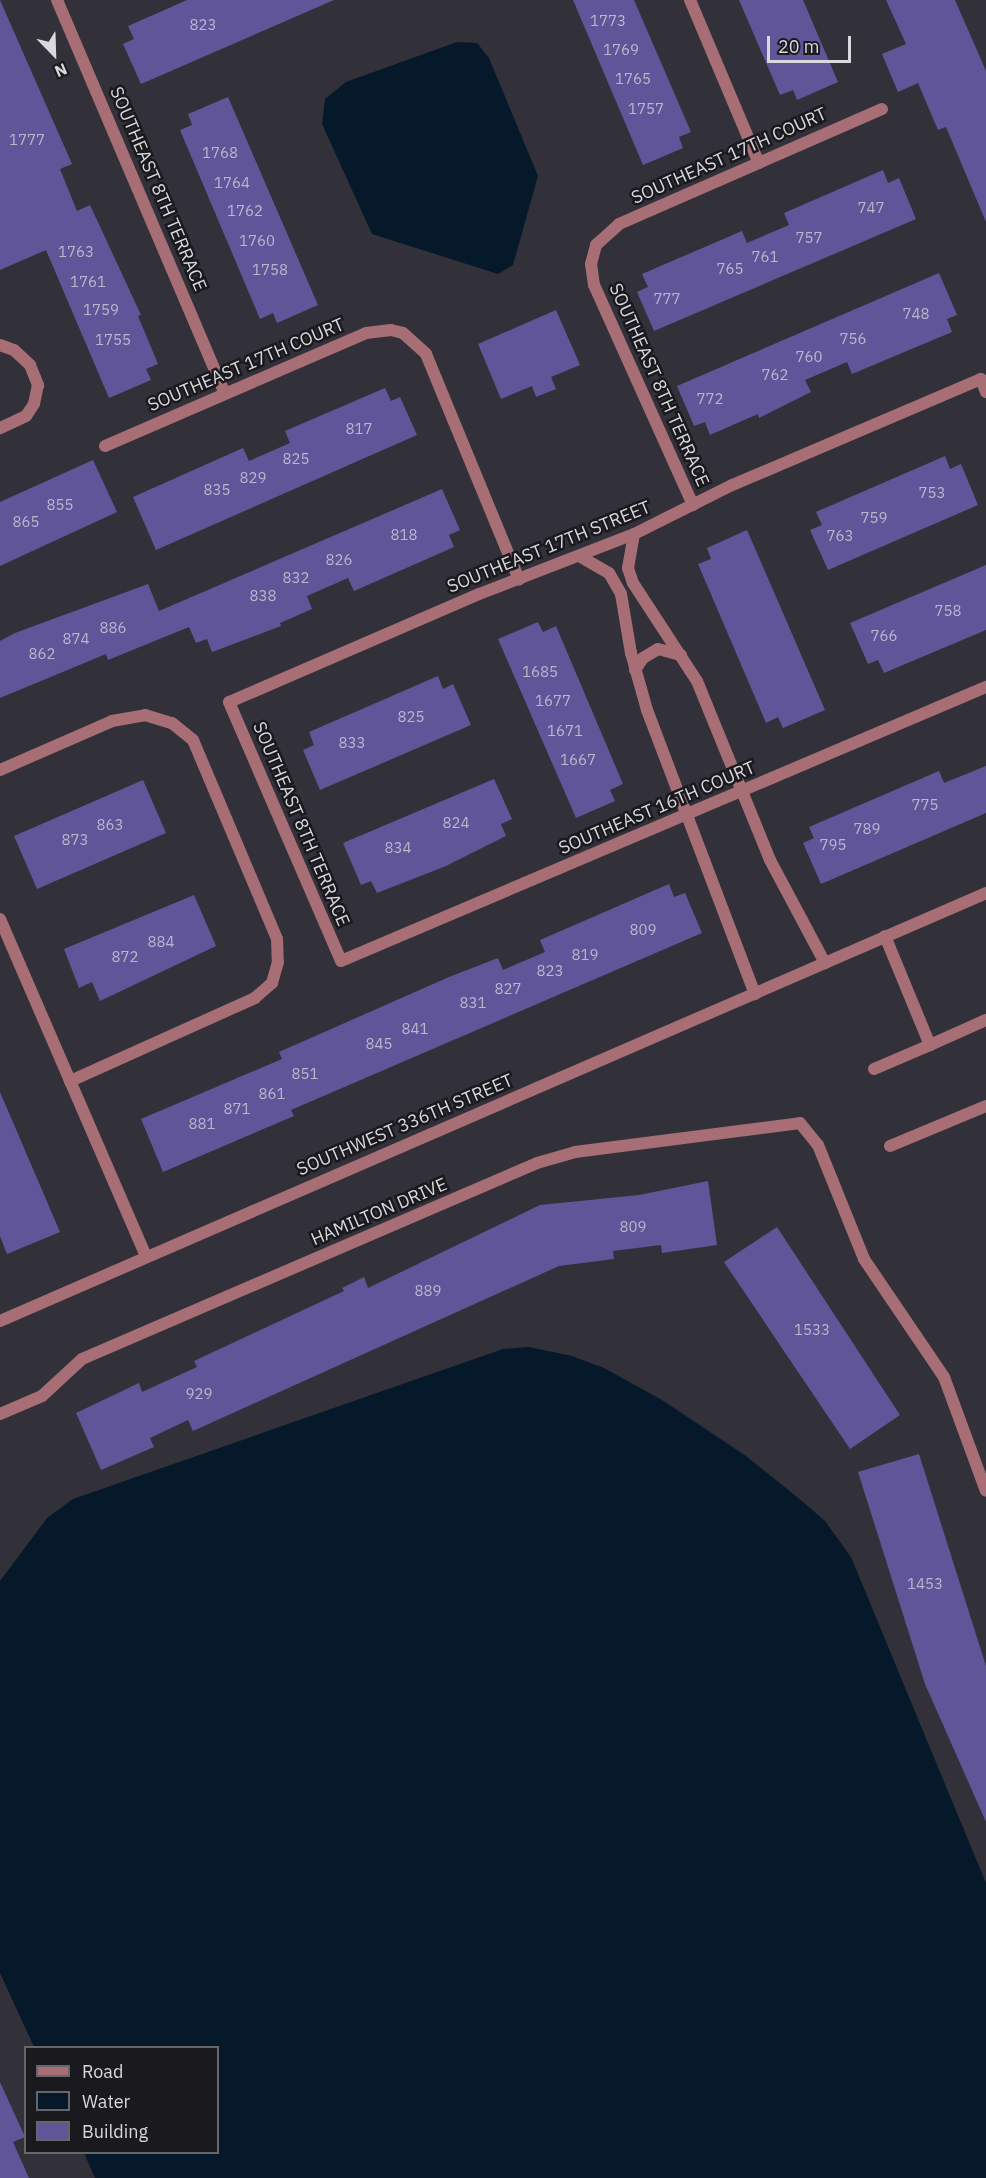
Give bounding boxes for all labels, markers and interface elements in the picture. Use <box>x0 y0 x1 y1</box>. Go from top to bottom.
house number: 1773 <box>590 12 626 30</box>
house number: 823 <box>190 16 216 34</box>
north arrow <box>24 24 84 84</box>
scale bar <box>770 24 854 62</box>
text: 20 m <box>778 35 820 58</box>
house number: 1769 <box>603 41 639 59</box>
text: N <box>52 59 70 82</box>
house number: 1765 <box>615 70 651 88</box>
street label: SOUTHEAST 8TH TERRACE <box>105 83 211 295</box>
house number: 1757 <box>628 100 664 118</box>
street label: SOUTHEAST 17TH COURT <box>628 103 830 209</box>
house number: 1777 <box>9 131 45 149</box>
house number: 1768 <box>202 144 238 162</box>
house number: 1764 <box>214 174 250 192</box>
house number: 747 <box>858 199 884 217</box>
house number: 1762 <box>227 202 263 220</box>
house number: 757 <box>796 229 822 247</box>
house number: 1760 <box>239 232 275 250</box>
house number: 1763 <box>58 243 94 261</box>
house number: 761 <box>752 248 778 266</box>
house number: 765 <box>717 260 743 278</box>
house number: 1758 <box>252 261 288 279</box>
house number: 1761 <box>70 273 106 291</box>
street label: SOUTHEAST 8TH TERRACE <box>604 280 714 490</box>
house number: 777 <box>654 290 680 308</box>
house number: 1759 <box>83 301 119 319</box>
house number: 748 <box>903 305 929 323</box>
street label: SOUTHEAST 17TH COURT <box>144 314 348 416</box>
house number: 756 <box>840 330 866 348</box>
house number: 1755 <box>95 331 131 349</box>
house number: 760 <box>796 348 822 366</box>
house number: 762 <box>762 366 788 384</box>
house number: 772 <box>697 390 723 408</box>
house number: 817 <box>346 420 372 438</box>
house number: 825 <box>283 450 309 468</box>
house number: 829 <box>240 469 266 487</box>
house number: 835 <box>204 481 230 499</box>
house number: 753 <box>919 484 945 502</box>
house number: 855 <box>47 496 73 514</box>
street label: SOUTHEAST 17TH STREET <box>444 496 654 598</box>
house number: 759 <box>861 509 887 527</box>
house number: 865 <box>13 513 39 531</box>
house number: 818 <box>391 526 417 544</box>
house number: 763 <box>827 527 853 545</box>
house number: 826 <box>326 551 352 569</box>
house number: 832 <box>283 569 309 587</box>
house number: 838 <box>250 587 276 605</box>
house number: 758 <box>935 602 961 620</box>
house number: 886 <box>100 619 126 637</box>
house number: 766 <box>871 627 897 645</box>
house number: 874 <box>63 630 89 648</box>
house number: 862 <box>29 645 55 663</box>
house number: 1685 <box>522 663 558 681</box>
house number: 1677 <box>535 692 571 710</box>
house number: 825 <box>398 708 424 726</box>
street label: SOUTHEAST 8TH TERRACE <box>248 718 354 930</box>
house number: 1671 <box>547 722 583 740</box>
house number: 833 <box>339 734 365 752</box>
house number: 1667 <box>560 751 596 769</box>
street label: SOUTHEAST 16TH COURT <box>555 757 759 859</box>
house number: 775 <box>912 796 938 814</box>
house number: 824 <box>443 814 469 832</box>
house number: 863 <box>97 816 123 834</box>
house number: 789 <box>854 820 880 838</box>
house number: 873 <box>62 831 88 849</box>
house number: 795 <box>820 836 846 854</box>
house number: 834 <box>385 839 411 857</box>
house number: 809 <box>630 921 656 939</box>
house number: 884 <box>148 933 174 951</box>
house number: 819 <box>572 946 598 964</box>
house number: 872 <box>112 948 138 966</box>
house number: 823 <box>537 962 563 980</box>
house number: 827 <box>495 980 521 998</box>
house number: 831 <box>460 994 486 1012</box>
house number: 841 <box>402 1020 428 1038</box>
house number: 845 <box>366 1035 392 1053</box>
house number: 851 <box>292 1065 318 1083</box>
street label: SOUTHWEST 336TH STREET <box>294 1070 516 1180</box>
house number: 861 <box>259 1085 285 1103</box>
house number: 871 <box>224 1100 250 1118</box>
house number: 881 <box>189 1115 215 1133</box>
street label: HAMILTON DRIVE <box>308 1174 450 1250</box>
house number: 809 <box>620 1218 646 1236</box>
house number: 889 <box>415 1282 441 1300</box>
house number: 1533 <box>794 1321 830 1339</box>
house number: 929 <box>186 1385 212 1403</box>
house number: 1453 <box>907 1575 943 1593</box>
legend <box>24 2046 219 2154</box>
text: Road <box>82 2060 123 2083</box>
text: Water <box>82 2090 130 2113</box>
text: Building <box>82 2120 148 2143</box>

